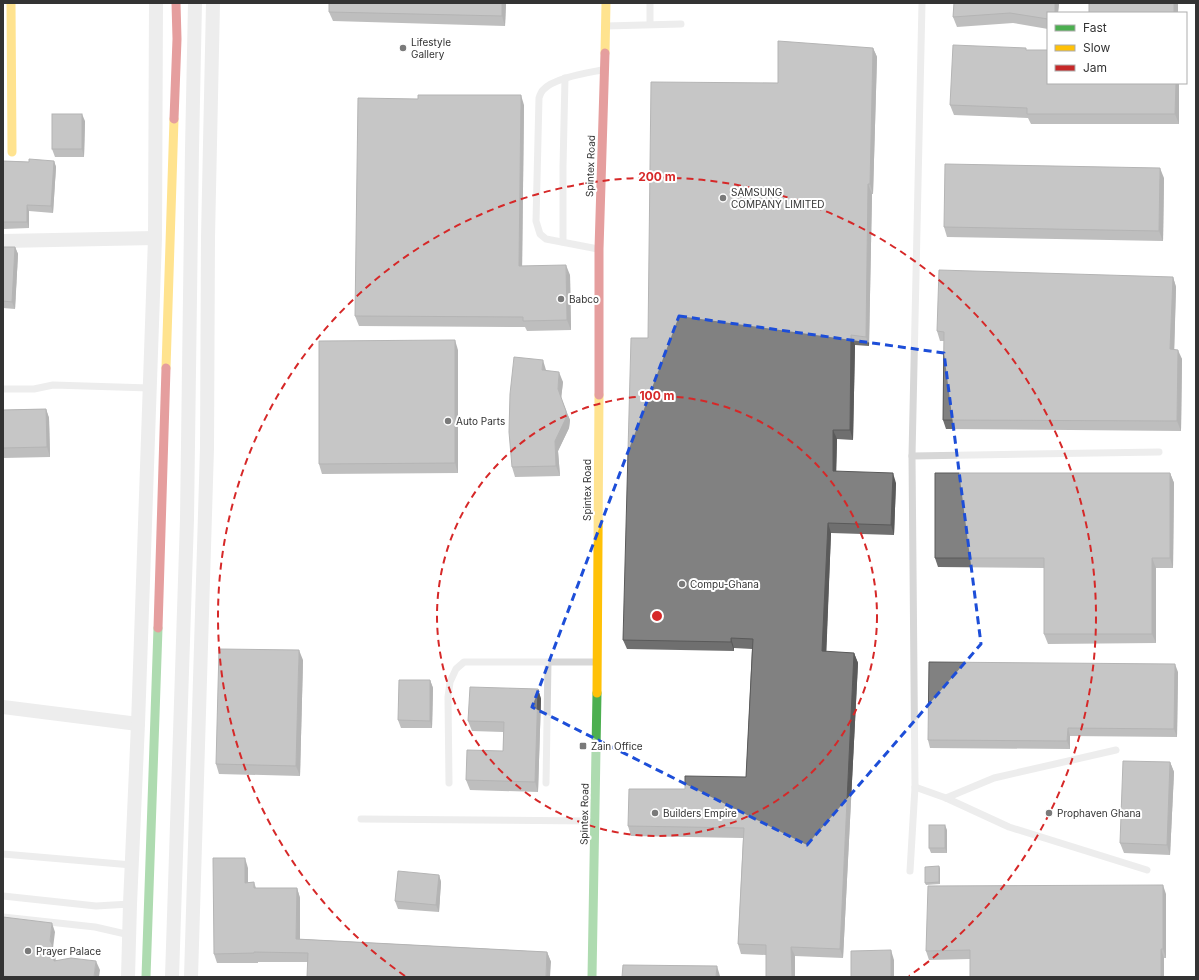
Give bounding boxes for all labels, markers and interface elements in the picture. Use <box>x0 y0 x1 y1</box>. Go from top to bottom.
legend <box>1047 12 1187 84</box>
text: Fast <box>1083 20 1107 35</box>
place label: Lifestyle Gallery <box>411 36 451 60</box>
text: Slow <box>1083 40 1111 55</box>
marker: Lifestyle Gallery <box>398 43 408 53</box>
text: Jam <box>1083 60 1107 75</box>
street label: Spintex Road <box>583 135 597 197</box>
text: 200 m <box>638 169 676 184</box>
place label: SAMSUNG COMPANY LIMITED <box>731 186 824 210</box>
marker: SAMSUNG COMPANY LIMITED <box>718 193 728 203</box>
place label: Babco <box>569 293 599 305</box>
marker: Babco <box>556 294 566 304</box>
text: 100 m <box>639 388 675 403</box>
place label: Auto Parts <box>456 415 505 427</box>
marker: Auto Parts <box>443 416 453 426</box>
street label: Spintex Road <box>581 459 593 521</box>
place label: Compu-Ghana <box>690 578 759 590</box>
marker: Compu-Ghana <box>677 579 687 589</box>
centre of rings <box>650 609 664 623</box>
place label: Zain Office <box>591 740 643 752</box>
marker: Zain Office <box>578 741 588 751</box>
street label: Spintex Road <box>577 783 591 845</box>
place label: Builders Empire <box>663 807 737 819</box>
place label: Prophaven Ghana <box>1057 807 1141 819</box>
marker: Builders Empire <box>650 808 660 818</box>
marker: Prophaven Ghana <box>1044 808 1054 818</box>
place label: Prayer Palace <box>36 945 101 957</box>
marker: Prayer Palace <box>23 946 33 956</box>

